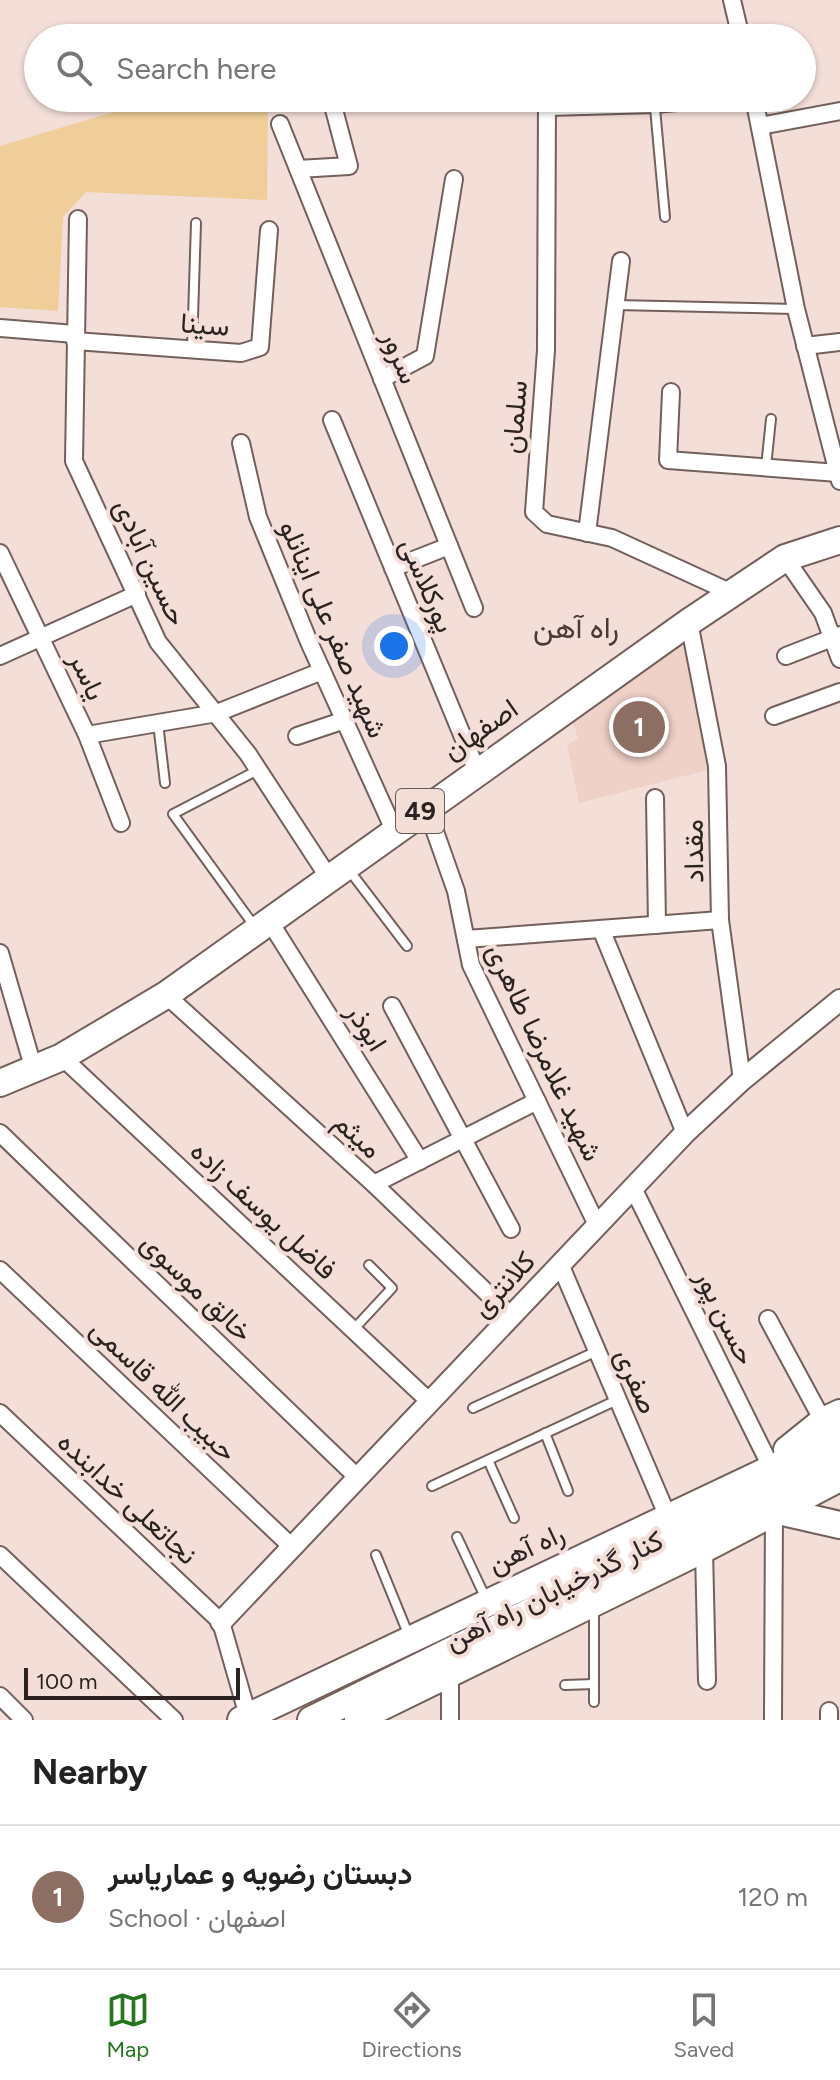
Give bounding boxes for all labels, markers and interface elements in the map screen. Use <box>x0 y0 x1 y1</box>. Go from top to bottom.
search box <box>24 24 816 112</box>
icon: search <box>52 46 96 90</box>
text: Search here <box>116 50 276 87</box>
street label: سینا <box>179 305 231 343</box>
street label: سرور <box>374 324 427 389</box>
street label: سلمان <box>494 379 534 455</box>
street label: حسین آبادی <box>107 493 195 631</box>
street label: شهید صفر علی اینانلو <box>272 515 395 743</box>
street label: پورکلاسی <box>391 533 463 638</box>
district label: راه آهن <box>533 609 619 646</box>
your location <box>374 626 414 666</box>
street label: یاسر <box>61 646 114 706</box>
street label: اصفهان <box>436 691 525 768</box>
pin: 1 <box>613 697 665 757</box>
road number: 49 <box>396 789 444 833</box>
street label: مقداد <box>675 819 711 883</box>
street label: شهید غلامرضا طاهری <box>479 938 610 1167</box>
street label: ابوذر <box>338 996 395 1058</box>
street label: میثم <box>326 1105 389 1167</box>
street label: فاضل یوسف زاده <box>183 1134 344 1287</box>
street label: خالق موسوی <box>133 1225 260 1349</box>
street label: کلانتری <box>464 1244 543 1325</box>
street label: حسن پور <box>686 1263 764 1371</box>
street label: حبیب الله قاسمی <box>84 1312 244 1468</box>
street label: صفری <box>607 1343 666 1419</box>
street label: نجاتعلی خدابنده <box>51 1425 205 1571</box>
street label: راه آهن <box>482 1516 570 1581</box>
street label: کنار گذرخیابان راه آهن <box>439 1522 669 1658</box>
scale bar <box>24 1664 240 1700</box>
text: 100 m <box>36 1668 97 1695</box>
text: Nearby <box>32 1752 147 1793</box>
text: دبستان رضویه و عماریاسر <box>108 1855 412 1892</box>
text: 1 <box>53 1881 63 1913</box>
text: 120 m <box>738 1881 808 1913</box>
text: School · اصفهان <box>108 1902 286 1934</box>
tab: Map <box>106 1988 150 2063</box>
tab: Directions <box>362 1988 462 2063</box>
tab: Saved <box>673 1988 734 2063</box>

